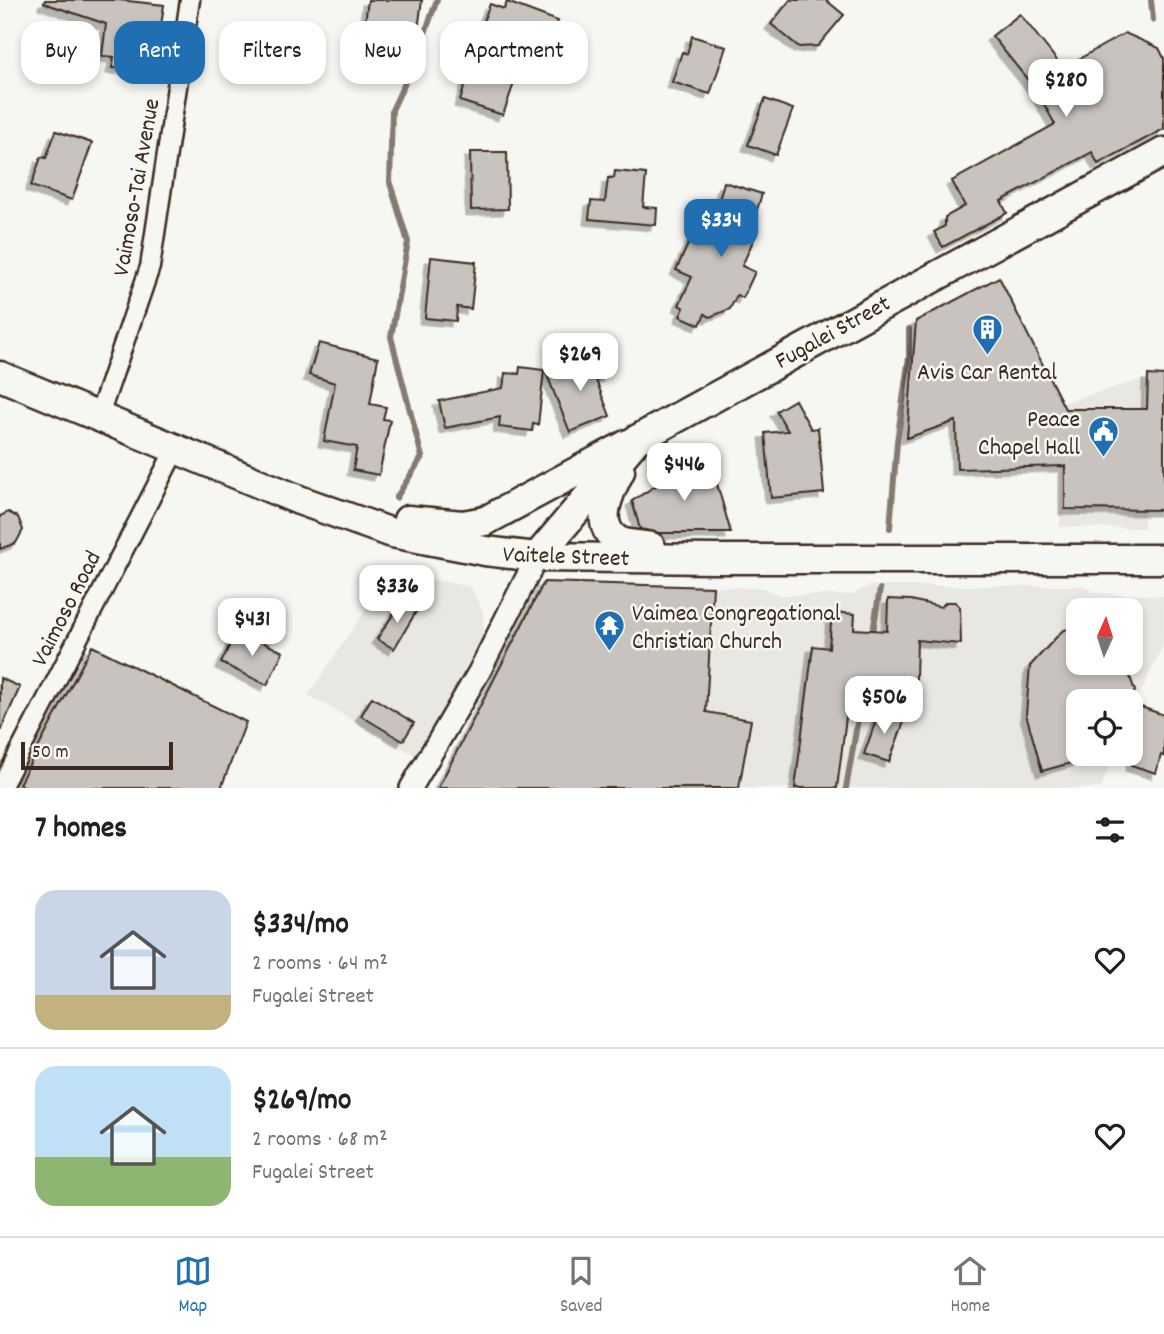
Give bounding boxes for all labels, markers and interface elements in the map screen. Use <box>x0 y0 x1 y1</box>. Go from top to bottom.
chip: Buy <box>21 21 100 84</box>
chip: Rent <box>114 21 205 84</box>
chip: Filters <box>219 21 326 84</box>
chip: New <box>340 21 426 84</box>
chip: Apartment <box>440 21 588 84</box>
pin: $280 <box>1025 60 1107 119</box>
text: $280 <box>1044 65 1088 98</box>
street label: Vaimoso-Tai Avenue <box>106 96 170 279</box>
pin: $334 <box>680 200 762 259</box>
text: $334 <box>700 205 742 238</box>
street label: Fugalei Street <box>770 288 897 379</box>
building icon: Avis Car Rental <box>970 312 1004 356</box>
pin: $269 <box>539 334 621 393</box>
text: $269 <box>558 339 602 372</box>
place label: Avis Car Rental <box>917 357 1057 391</box>
place label: Peace Chapel Hall <box>978 404 1080 466</box>
public building icon: Peace Chapel Hall <box>1086 415 1120 459</box>
pin: $446 <box>643 444 725 503</box>
text: $446 <box>663 449 705 482</box>
street label: Vaitele Street <box>502 539 630 577</box>
street label: Vaimoso Road <box>24 546 111 673</box>
pin: $336 <box>356 566 438 625</box>
text: $336 <box>375 571 419 604</box>
pin: $431 <box>211 598 293 658</box>
place label: Vaimea Congregational Christian Church <box>632 598 841 660</box>
north arrow <box>1066 598 1143 676</box>
map controls <box>1066 598 1143 766</box>
text: $431 <box>234 604 270 637</box>
temple icon: Vaimea Congregational Christian Church <box>592 609 626 653</box>
pin: $506 <box>843 676 925 736</box>
text: $506 <box>861 682 907 715</box>
button: locate <box>1066 689 1143 766</box>
scale bar <box>21 739 173 771</box>
text: 50 m <box>32 740 69 767</box>
text: 7 homes <box>35 809 127 852</box>
icon: filters <box>1091 811 1129 849</box>
text: $334/mo <box>252 905 349 948</box>
icon: home <box>91 918 175 1002</box>
icon: heart <box>1091 941 1129 979</box>
text: 2 rooms · 64 m² <box>252 948 388 981</box>
text: Fugalei Street <box>252 981 374 1014</box>
text: $269/mo <box>252 1081 351 1124</box>
icon: home <box>91 1094 175 1178</box>
icon: heart <box>1091 1117 1129 1155</box>
text: 2 rooms · 68 m² <box>252 1124 388 1157</box>
text: Fugalei Street <box>252 1157 374 1190</box>
tab: Map <box>174 1252 212 1321</box>
tab: Saved <box>560 1252 602 1321</box>
tab: Home <box>950 1252 990 1321</box>

